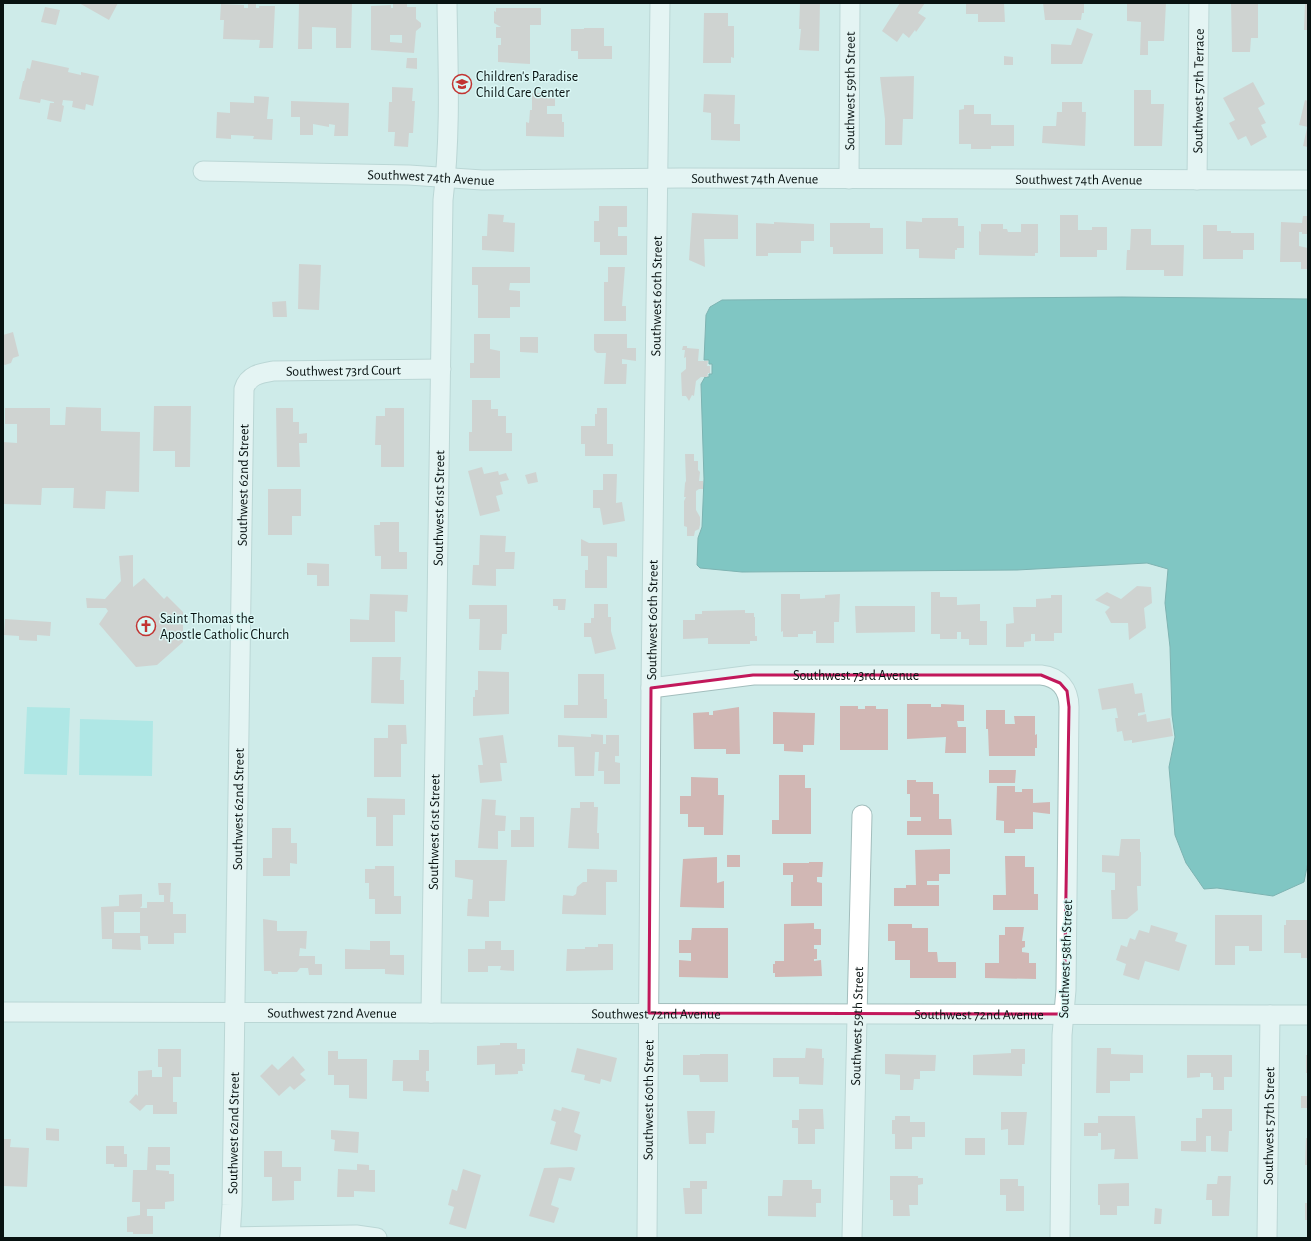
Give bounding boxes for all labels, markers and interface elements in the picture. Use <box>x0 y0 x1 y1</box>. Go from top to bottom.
street label: Southwest 57th Terrace <box>1191 28 1207 154</box>
street label: Southwest 59th Street <box>843 31 858 151</box>
place label: Children's Paradise Child Care Center <box>476 70 578 100</box>
school or university icon: Children's Paradise Child Care Center <box>451 73 473 95</box>
street label: Southwest 74th Avenue <box>367 168 494 188</box>
street label: Southwest 74th Avenue <box>691 172 818 186</box>
street label: Southwest 74th Avenue <box>1015 173 1142 187</box>
street label: Southwest 60th Street <box>649 235 665 356</box>
street label: Southwest 73rd Court <box>286 363 402 379</box>
street label: Southwest 62nd Street <box>236 423 251 546</box>
street label: Southwest 61st Street <box>432 449 447 566</box>
street label: Southwest 60th Street <box>645 559 661 680</box>
place label: Saint Thomas the Apostle Catholic Church <box>160 612 289 642</box>
church icon: Saint Thomas the Apostle Catholic Church <box>135 615 157 637</box>
street label: Southwest 73rd Avenue <box>793 669 919 683</box>
street label: Southwest 62nd Street <box>231 747 247 870</box>
street label: Southwest 61st Street <box>427 773 443 890</box>
street label: Southwest 58th Street <box>1057 899 1075 1019</box>
street label: Southwest 59th Street <box>849 966 866 1086</box>
street label: Southwest 72nd Avenue <box>267 1007 397 1021</box>
street label: Southwest 72nd Avenue <box>591 1007 721 1022</box>
street label: Southwest 72nd Avenue <box>914 1008 1044 1022</box>
street label: Southwest 60th Street <box>642 1039 656 1160</box>
street label: Southwest 57th Street <box>1262 1066 1277 1185</box>
street label: Southwest 62nd Street <box>226 1071 242 1194</box>

